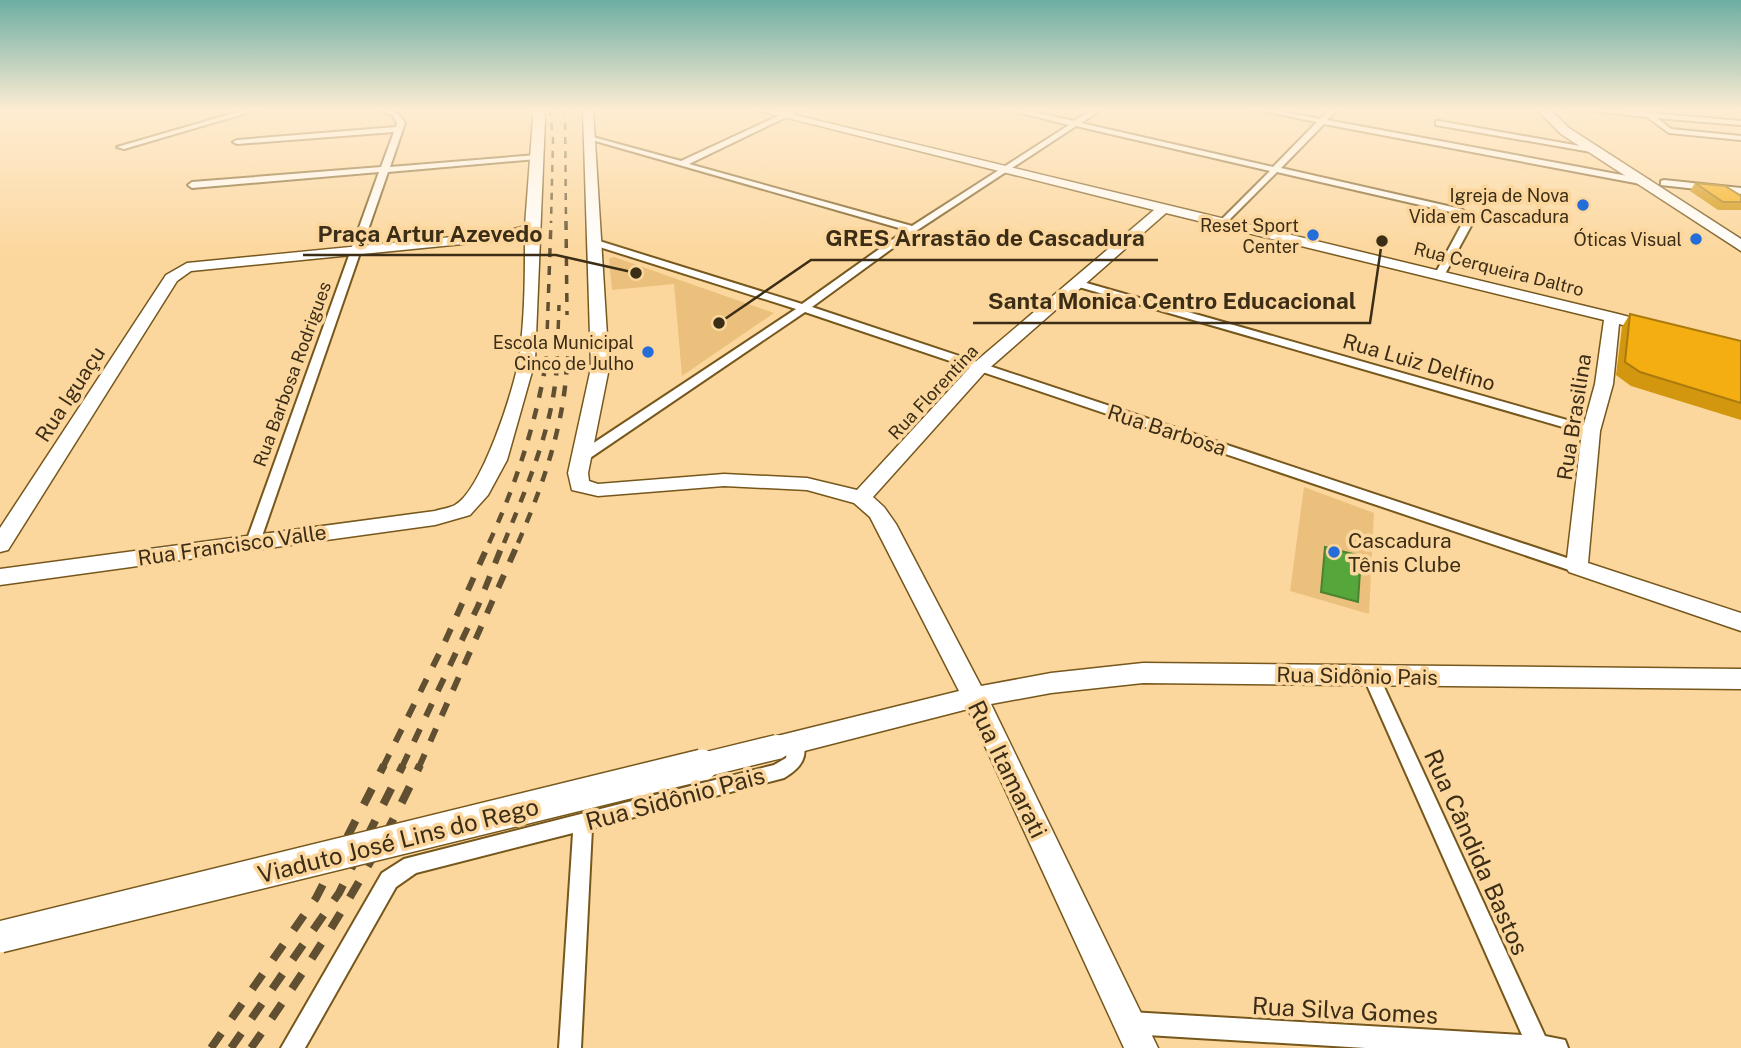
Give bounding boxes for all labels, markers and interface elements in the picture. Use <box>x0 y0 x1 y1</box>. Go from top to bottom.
place label: Igreja de Nova Vida em Cascadura <box>1409 185 1569 227</box>
marker: Igreja de Nova Vida em Cascadura <box>1575 197 1591 213</box>
callout: Praça Artur Azevedo <box>303 211 556 255</box>
place label: Reset Sport Center <box>1200 215 1299 257</box>
callout: GRES Arrastão de Cascadura <box>811 216 1158 260</box>
text: Praça Artur Azevedo <box>317 220 543 247</box>
text: GRES Arrastão de Cascadura <box>825 224 1145 251</box>
marker: Reset Sport Center <box>1305 227 1321 243</box>
place label: Óticas Visual <box>1573 228 1682 250</box>
marker: Óticas Visual <box>1688 231 1704 247</box>
street label: Rua Cerqueira Daltro <box>1412 238 1586 300</box>
street label: Rua Barbosa Rodrigues <box>249 279 335 469</box>
callout: Santa Monica Centro Educacional <box>973 279 1370 323</box>
text: Santa Monica Centro Educacional <box>988 287 1356 314</box>
street label: Rua Luiz Delfino <box>1340 328 1498 396</box>
place label: Escola Municipal Cinco de Julho <box>493 332 634 374</box>
street label: Rua Florentina <box>884 340 982 444</box>
street label: Rua Iguaçu <box>30 342 110 446</box>
marker: Escola Municipal Cinco de Julho <box>640 344 656 360</box>
street label: Rua Brasilina <box>1552 352 1596 482</box>
street label: Rua Barbosa <box>1104 399 1230 461</box>
street label: Rua Francisco Valle <box>136 519 328 571</box>
place label: Cascadura Tênis Clube <box>1348 528 1461 577</box>
marker: Cascadura Tênis Clube <box>1326 544 1342 560</box>
street label: Rua Sidônio Pais <box>1276 662 1438 690</box>
street label: Rua Itamarati <box>963 696 1053 842</box>
street label: Rua Cândida Bastos <box>1419 745 1535 959</box>
street label: Rua Sidônio Pais <box>582 761 768 835</box>
street label: Viaduto José Lins do Rego <box>255 792 541 888</box>
street label: Rua Silva Gomes <box>1251 991 1439 1029</box>

